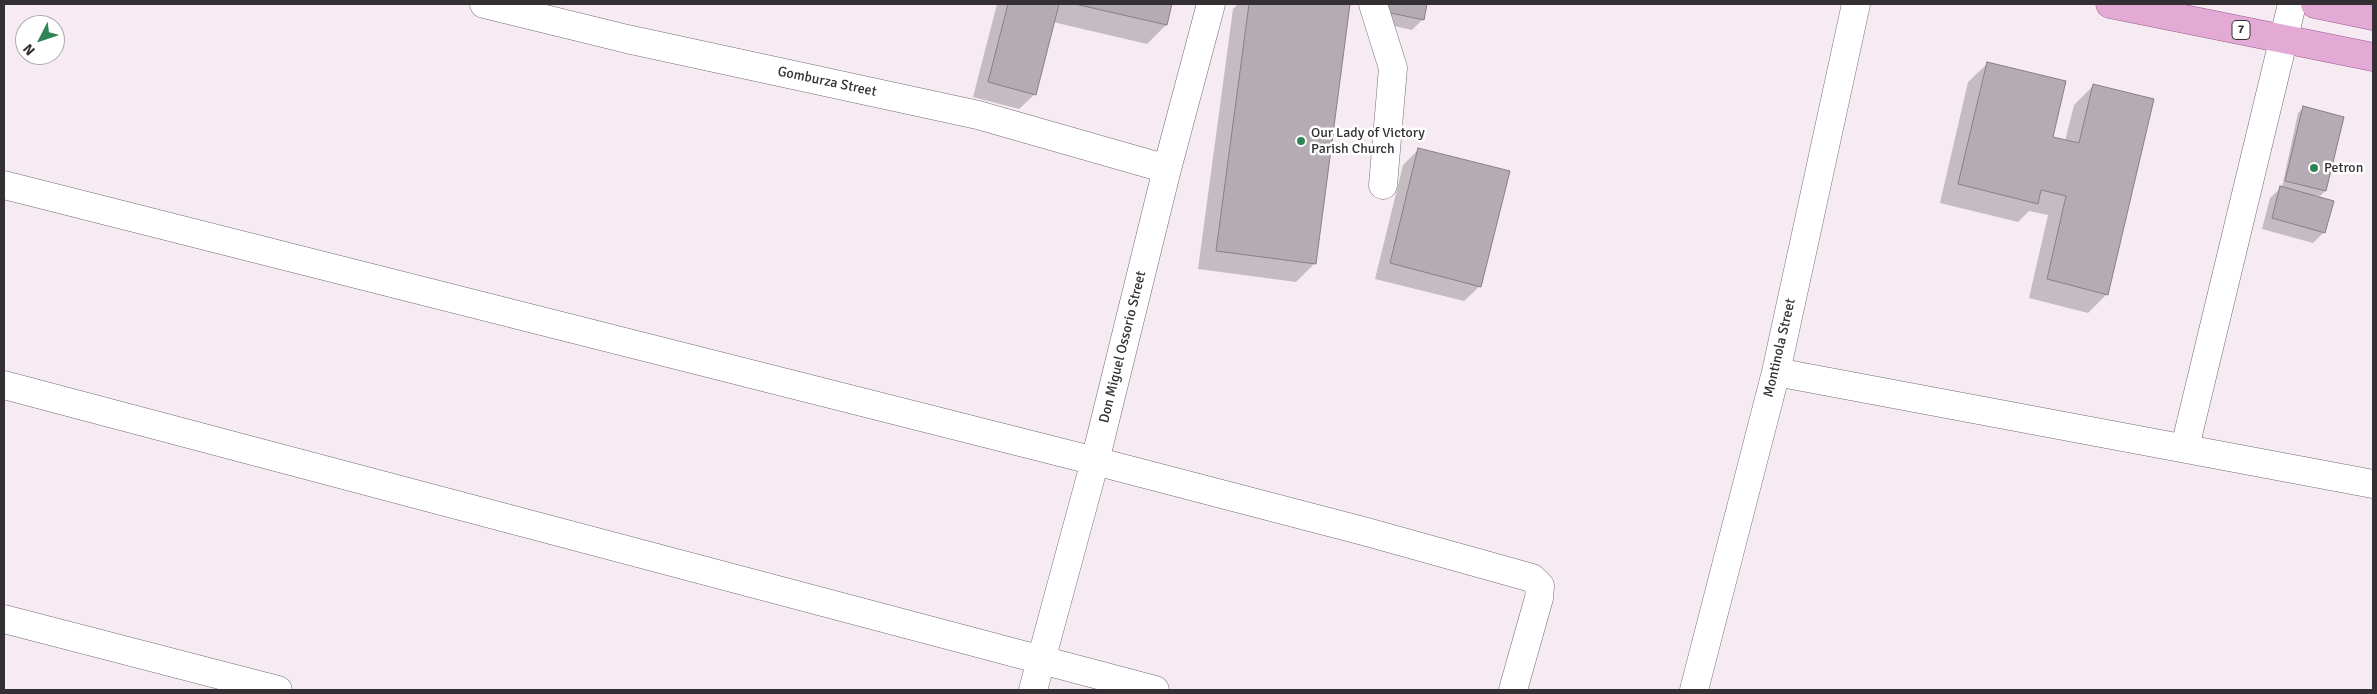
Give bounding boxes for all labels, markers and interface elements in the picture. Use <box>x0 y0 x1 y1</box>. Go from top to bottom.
north arrow <box>15 15 65 65</box>
road number: 7 <box>2232 20 2250 40</box>
text: N <box>19 40 39 59</box>
street label: Gomburza Street <box>776 63 878 101</box>
place label: Our Lady of Victory Parish Church <box>1311 125 1425 158</box>
marker: Our Lady of Victory Parish Church <box>1295 135 1307 147</box>
place label: Petron <box>2324 160 2363 176</box>
marker: Petron <box>2308 162 2320 174</box>
street label: Don Miguel Ossorio Street <box>1096 269 1150 425</box>
street label: Montinola Street <box>1760 297 1800 399</box>

